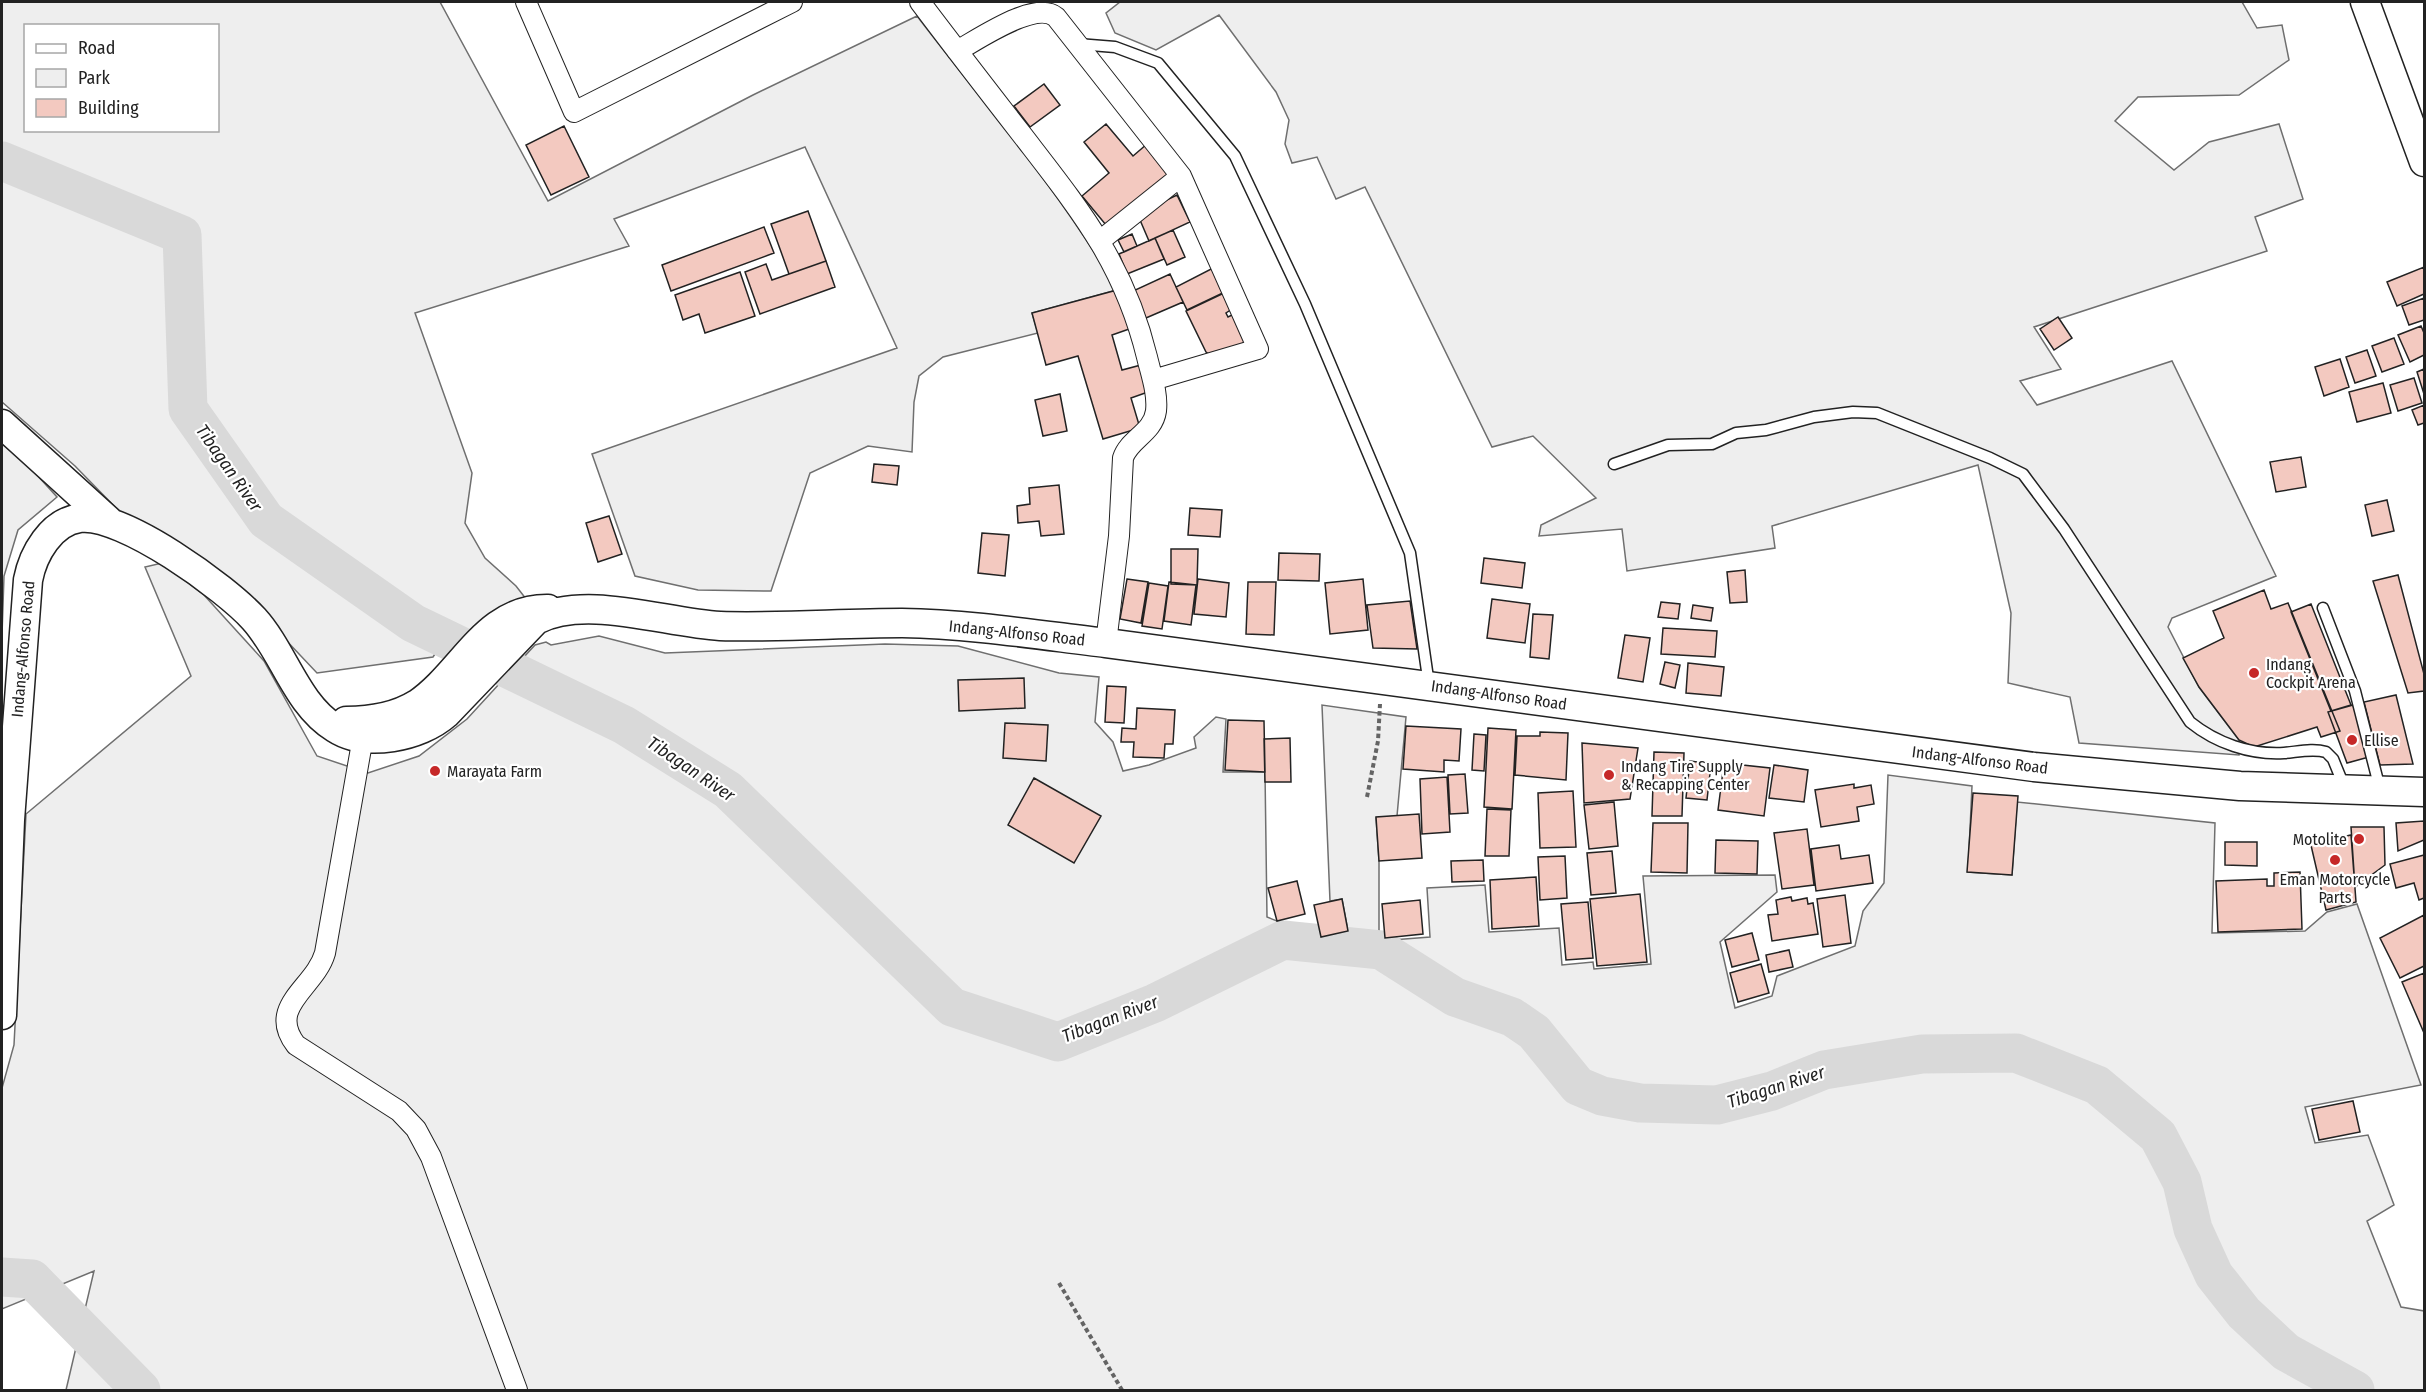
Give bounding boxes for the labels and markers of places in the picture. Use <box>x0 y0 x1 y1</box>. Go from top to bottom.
place label: Indang Cockpit Arena <box>2266 655 2356 692</box>
marker: Indang Cockpit Arena <box>2247 666 2261 680</box>
place label: Ellise <box>2364 731 2399 750</box>
marker: Ellise <box>2345 733 2359 747</box>
place label: Indang Tire Supply & Recapping Center <box>1621 757 1750 794</box>
place label: Marayata Farm <box>447 762 542 781</box>
marker: Marayata Farm <box>428 764 442 778</box>
marker: Indang Tire Supply & Recapping Center <box>1602 768 1616 782</box>
place label: Motolite <box>2293 830 2347 849</box>
marker: Motolite <box>2352 832 2366 846</box>
marker: Eman Motorcycle Parts <box>2328 853 2342 867</box>
place label: Eman Motorcycle Parts <box>2280 870 2391 907</box>

